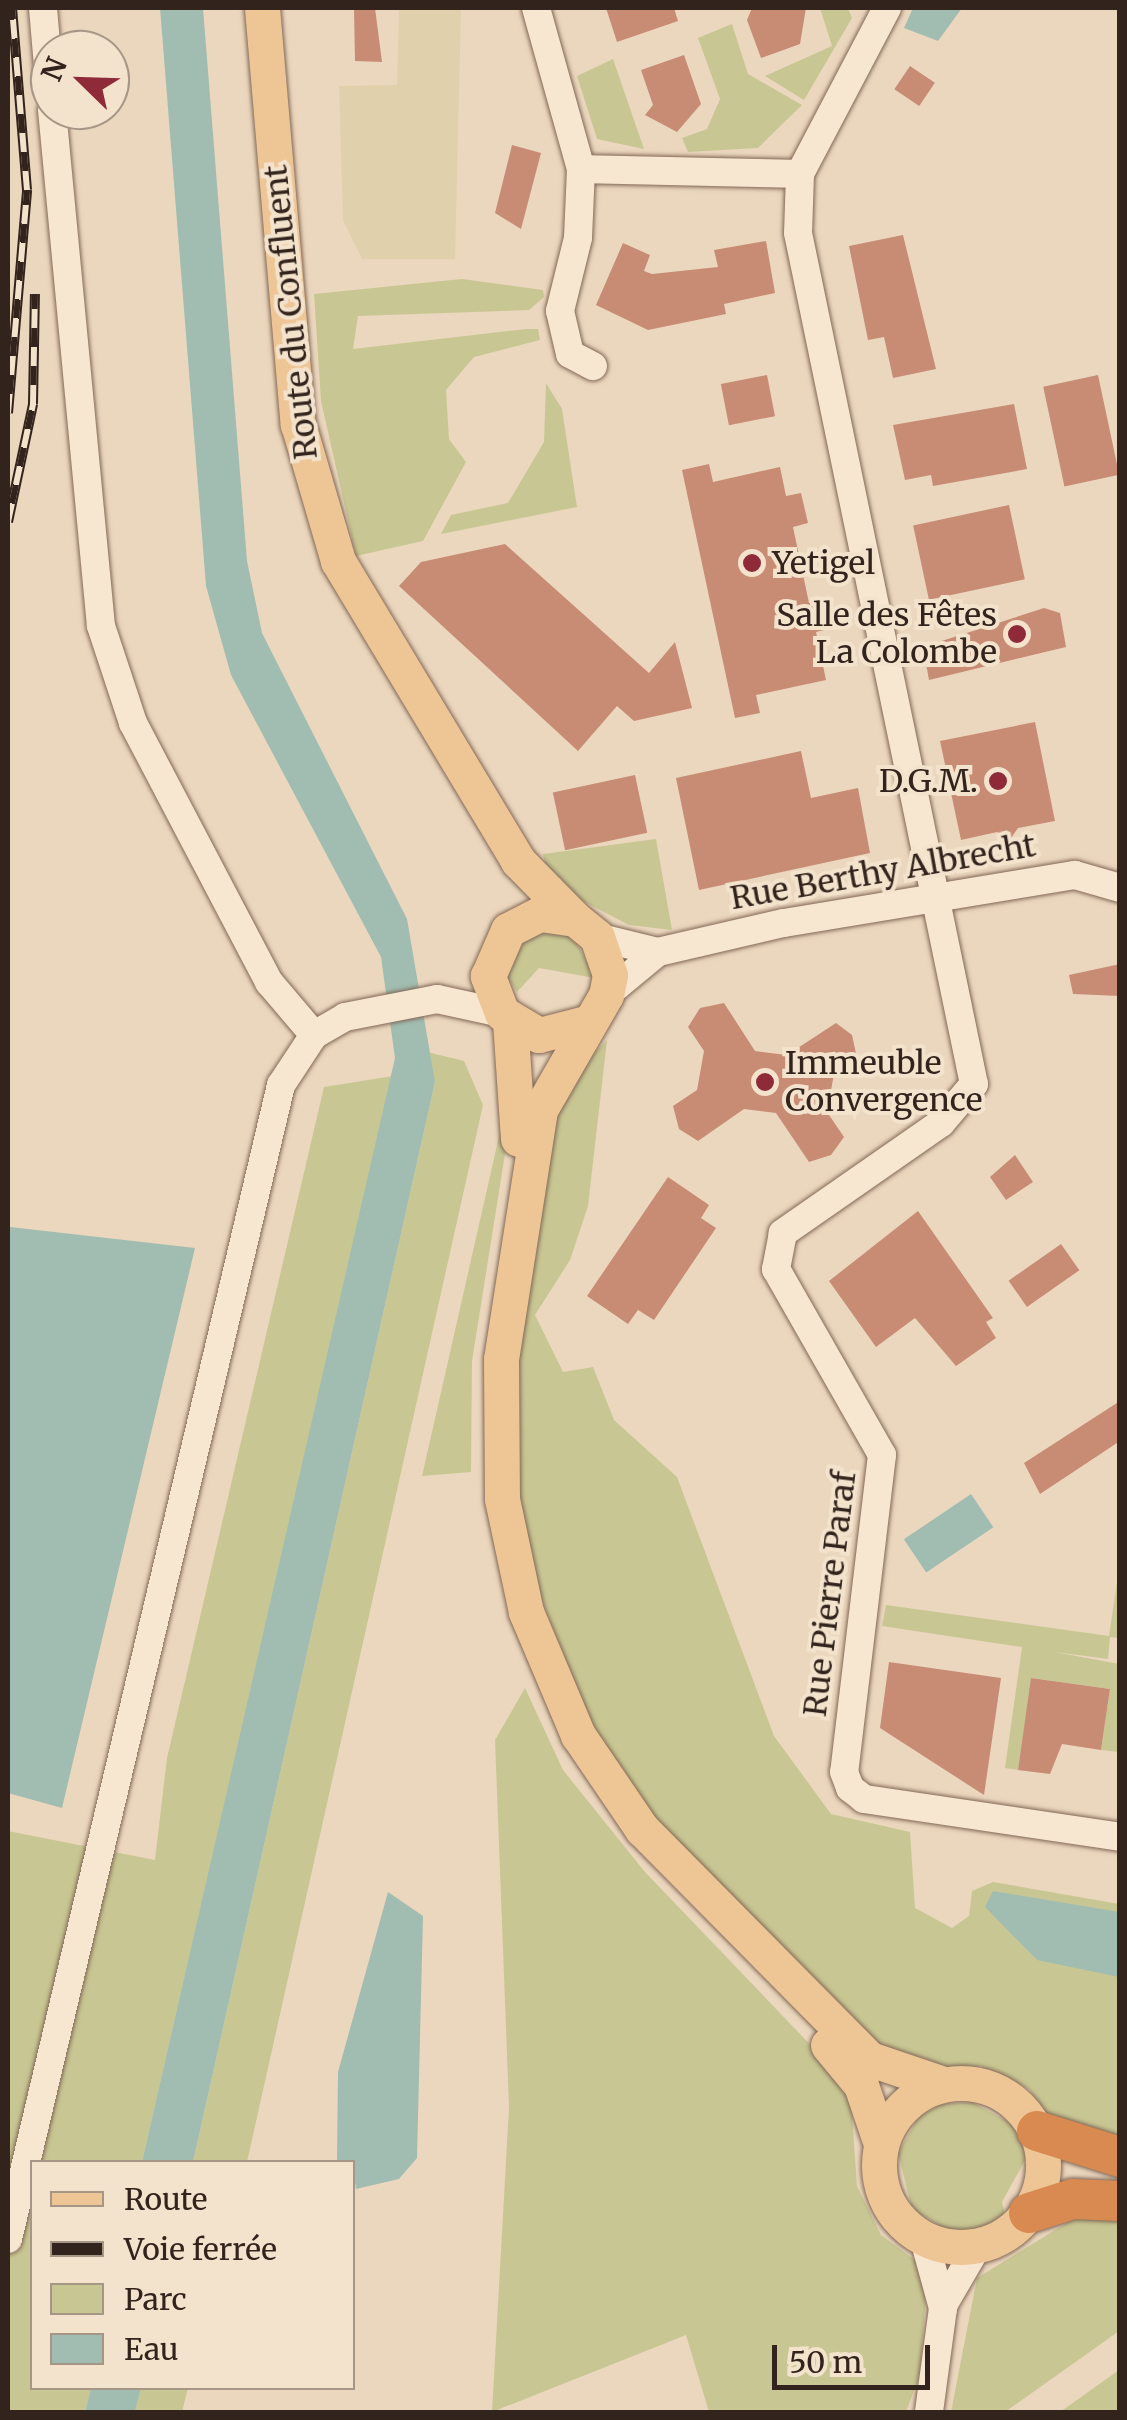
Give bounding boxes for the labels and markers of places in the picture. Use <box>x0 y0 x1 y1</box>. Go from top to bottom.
place label: Yetigel <box>772 544 875 582</box>
marker: Yetigel <box>741 552 763 574</box>
place label: Salle des Fêtes La Colombe <box>776 597 997 672</box>
marker: Salle des Fêtes La Colombe <box>1006 623 1028 645</box>
place label: D.G.M. <box>879 762 978 800</box>
marker: D.G.M. <box>987 770 1009 792</box>
place label: Immeuble Convergence <box>785 1045 983 1120</box>
marker: Immeuble Convergence <box>754 1071 776 1093</box>

